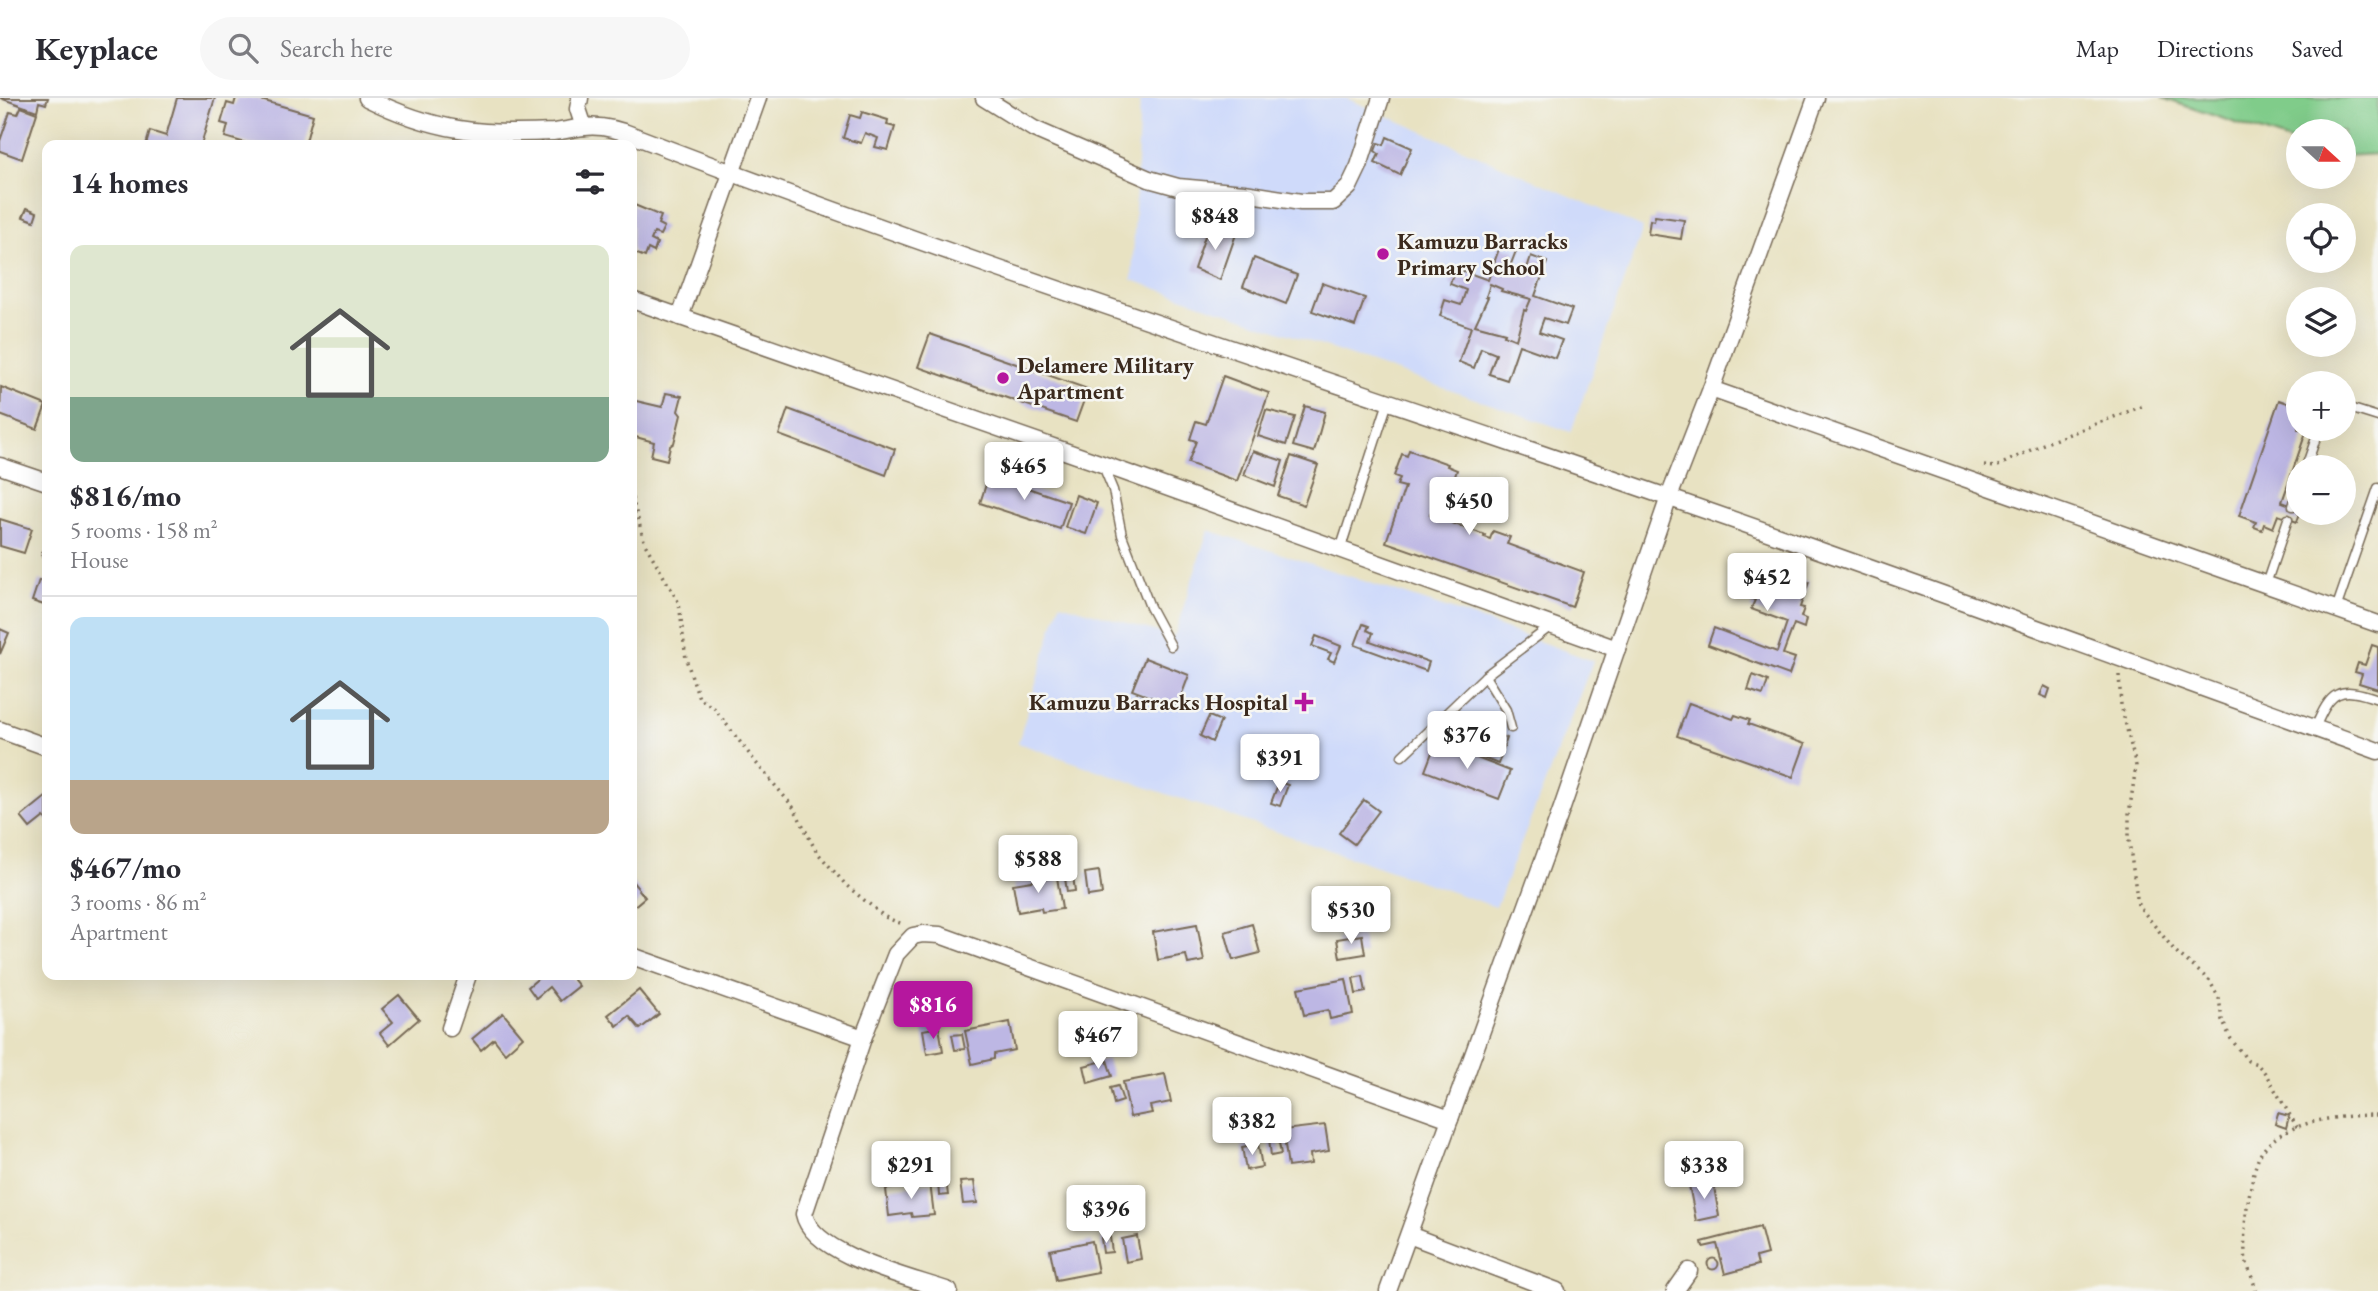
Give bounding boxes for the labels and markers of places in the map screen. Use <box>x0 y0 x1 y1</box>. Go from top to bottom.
pin: $848 <box>1174 192 1256 252</box>
place label: Kamuzu Barracks Primary School <box>1397 226 1568 282</box>
marker: Kamuzu Barracks Primary School <box>1375 246 1391 262</box>
place label: Delamere Military Apartment <box>1016 350 1195 406</box>
marker: Delamere Military Apartment <box>995 370 1011 386</box>
pin: $465 <box>983 442 1065 502</box>
pin: $450 <box>1428 478 1510 537</box>
pin: $452 <box>1726 554 1808 613</box>
place label: Kamuzu Barracks Hospital <box>1029 687 1288 717</box>
marker: Kamuzu Barracks Hospital <box>1294 692 1314 712</box>
pin: $376 <box>1426 712 1508 771</box>
pin: $391 <box>1239 734 1321 794</box>
pin: $588 <box>997 836 1079 895</box>
pin: $530 <box>1310 886 1392 946</box>
pin: $816 <box>892 982 974 1041</box>
pin: $467 <box>1057 1012 1139 1071</box>
pin: $382 <box>1211 1098 1293 1157</box>
pin: $291 <box>870 1142 952 1201</box>
pin: $338 <box>1663 1142 1745 1201</box>
pin: $396 <box>1065 1186 1147 1245</box>

